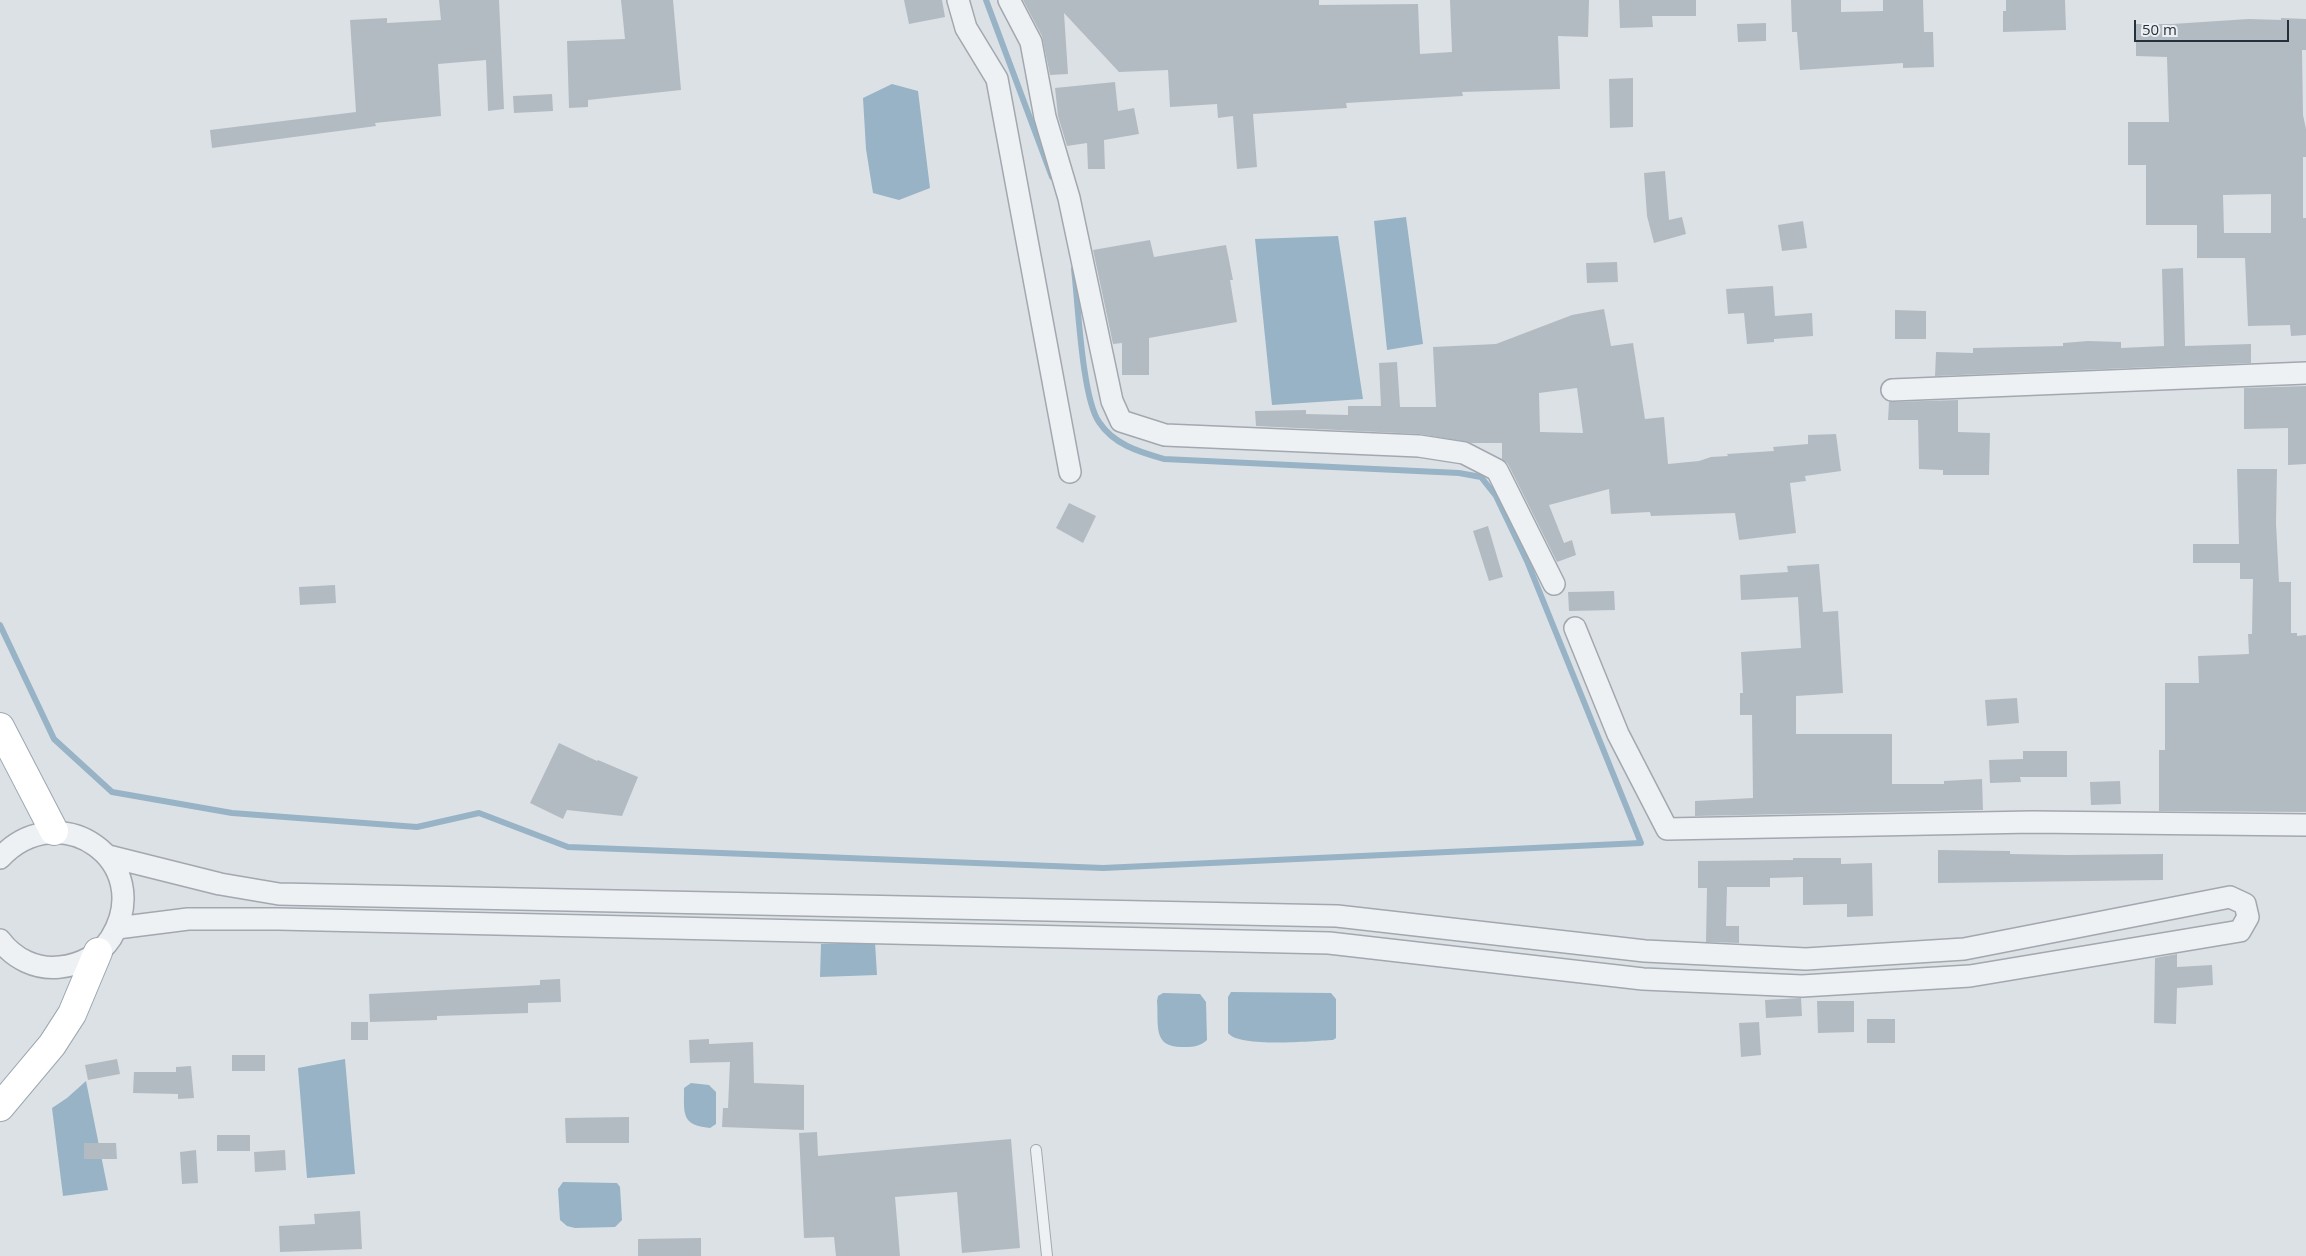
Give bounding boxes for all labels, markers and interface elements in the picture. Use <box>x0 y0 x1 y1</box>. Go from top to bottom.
scale bar <box>2136 10 2291 42</box>
text: 50 m <box>2142 19 2177 39</box>

